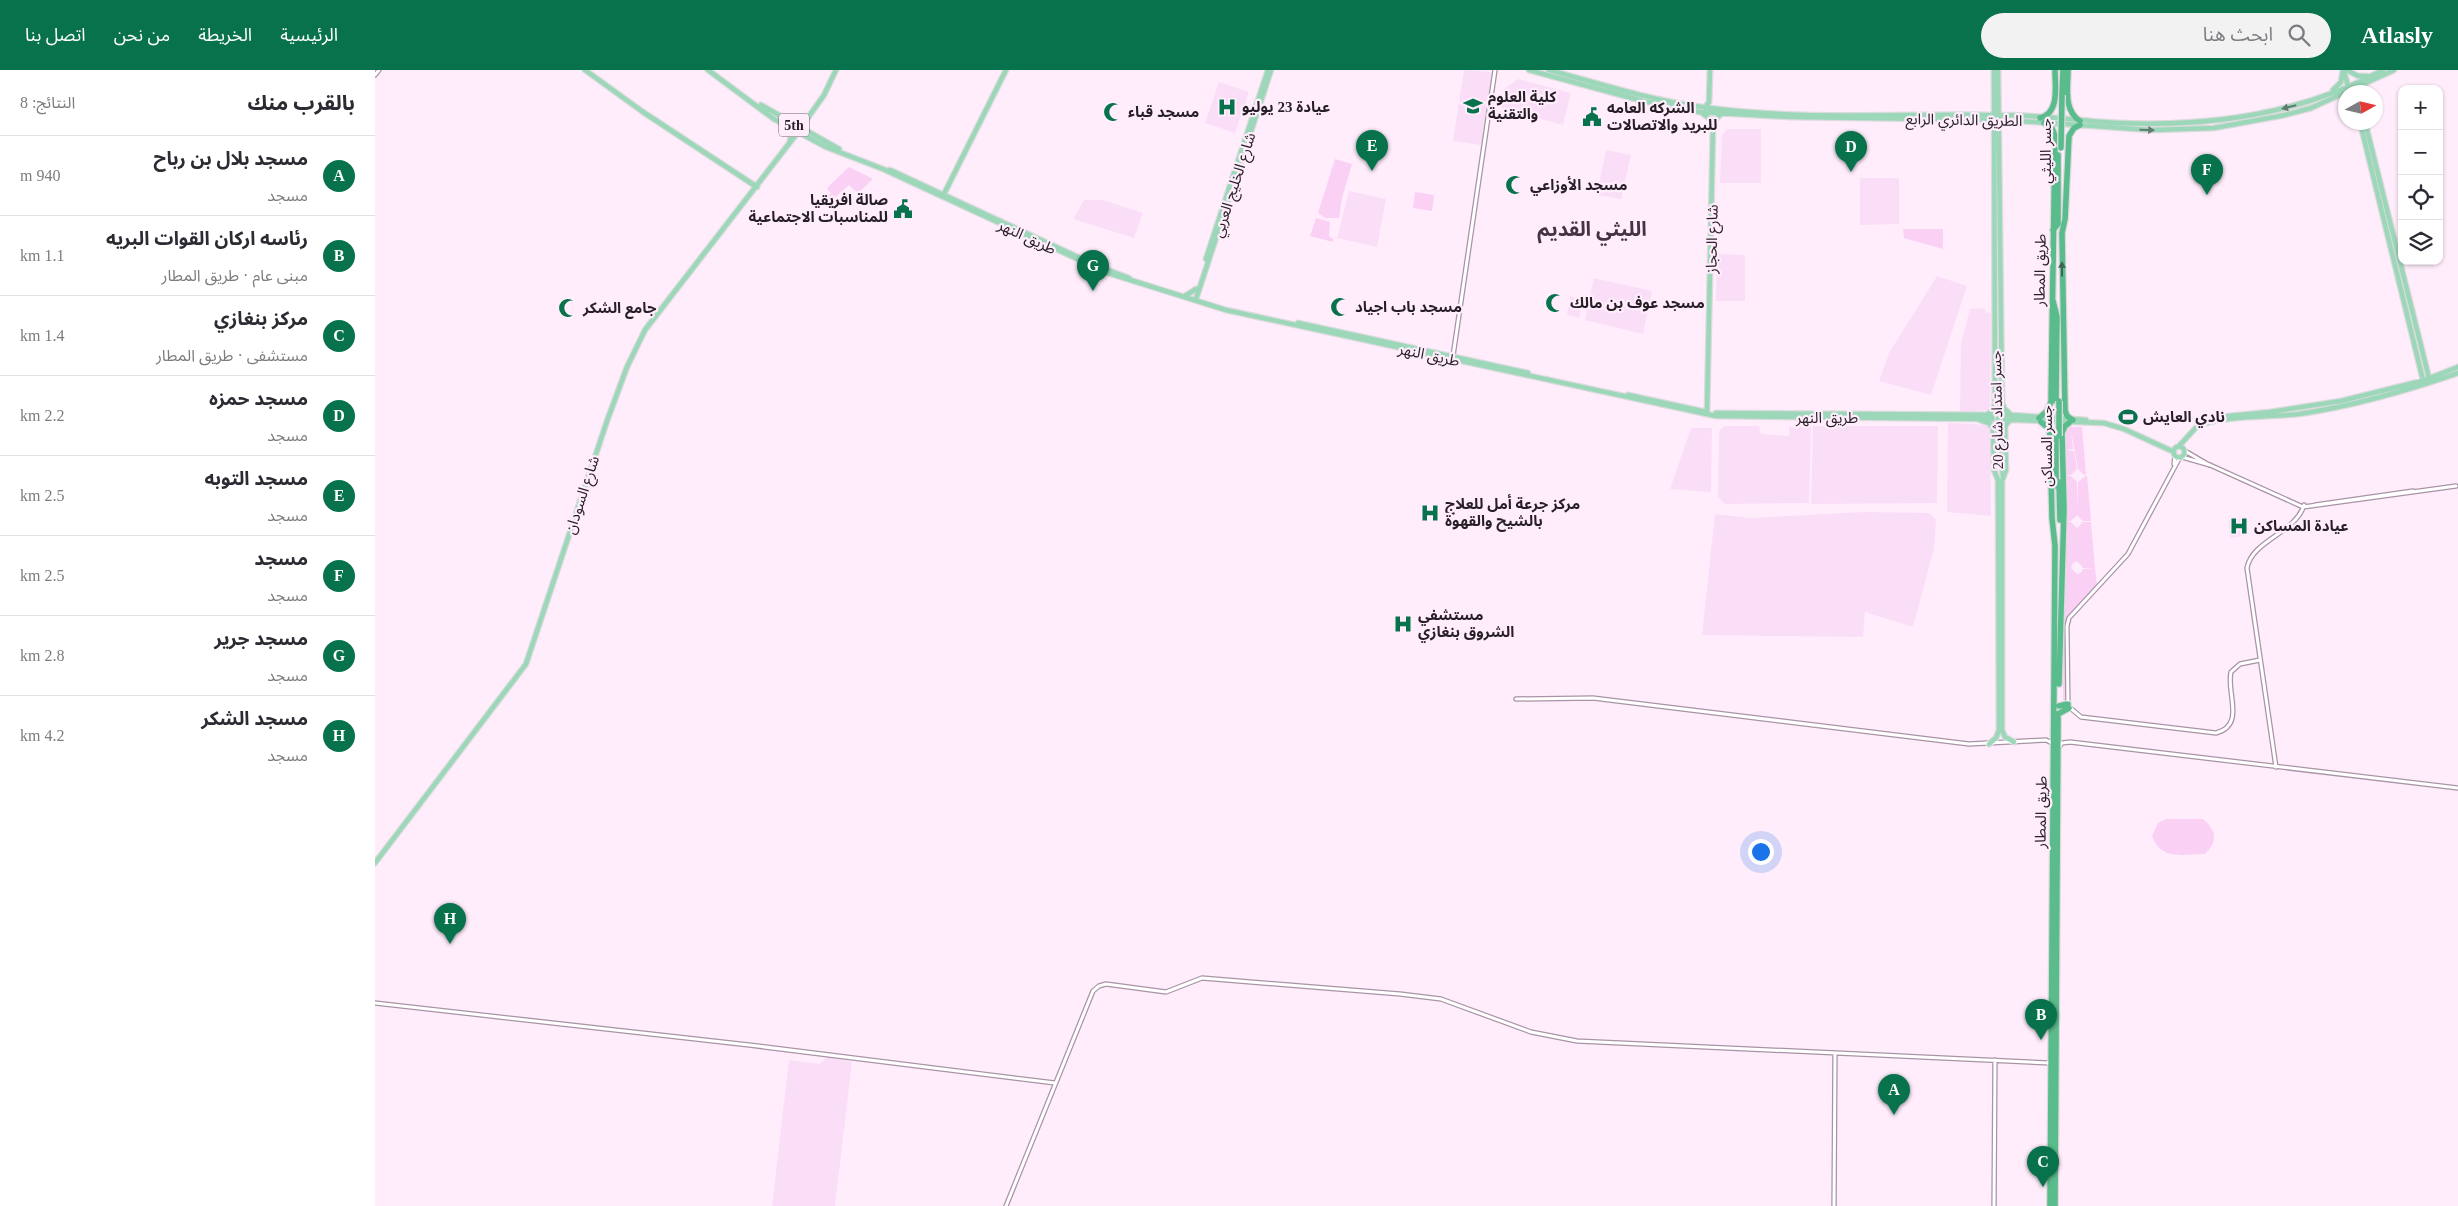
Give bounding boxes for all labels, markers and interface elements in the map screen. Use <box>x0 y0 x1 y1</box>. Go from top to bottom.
search box <box>1981 13 2331 58</box>
icon: search <box>2285 21 2313 49</box>
text: Atlasly <box>2361 22 2433 48</box>
text: ابحث هنا <box>2203 24 2273 45</box>
text: اتصل بنا <box>25 25 86 45</box>
text: من نحن <box>114 25 170 45</box>
text: الخريطة <box>198 25 252 45</box>
text: الرئيسية <box>280 25 338 45</box>
north arrow <box>2338 85 2383 130</box>
map controls <box>2398 85 2443 265</box>
button: + <box>2398 85 2443 130</box>
place label: كلية العلوم والتقنية <box>1488 89 1556 123</box>
text: بالقرب منك <box>247 91 355 115</box>
text: النتائج: 8 <box>20 94 75 111</box>
school or university icon: كلية العلوم والتقنية <box>1462 95 1484 117</box>
hospital icon: عيادة 23 يوليو <box>1216 96 1238 118</box>
place label: عيادة 23 يوليو <box>1242 99 1330 116</box>
place label: الشركه العامه للبريد والاتصالات <box>1607 100 1717 134</box>
mosque icon: مسجد قباء <box>1102 101 1124 123</box>
one-way arrow <box>2281 103 2296 111</box>
place label: مسجد قباء <box>1128 104 1199 120</box>
public building icon: الشركه العامه للبريد والاتصالات <box>1581 106 1603 128</box>
street label: الطريق الدائري الرابع <box>1905 111 2022 133</box>
road number: 5th <box>779 114 809 136</box>
street label: جسر الليثي <box>2038 118 2057 184</box>
one-way arrow <box>2140 126 2156 134</box>
street label: شارع الخليج العربي <box>1209 130 1262 241</box>
pin: E <box>1356 130 1388 171</box>
button: − <box>2398 130 2443 175</box>
pin: D <box>1835 131 1867 172</box>
text: مسجد بلال بن رباح <box>153 148 308 169</box>
pin: F <box>2191 154 2223 195</box>
text: 940 m <box>20 167 60 184</box>
text: A <box>333 167 345 184</box>
mosque icon: مسجد الأوزاعي <box>1504 174 1526 196</box>
button: locate <box>2398 175 2443 220</box>
place label: مسجد الأوزاعي <box>1530 176 1627 196</box>
text: مسجد <box>267 187 308 204</box>
place label: صالة افريقيا للمناسبات الاجتماعية <box>748 192 888 225</box>
public building icon: صالة افريقيا للمناسبات الاجتماعية <box>892 198 914 220</box>
street label: شارع الحجاز <box>1703 204 1725 275</box>
street label: طريق النهر <box>994 216 1059 259</box>
district label: الليثي القديم <box>1537 218 1647 246</box>
button: layers <box>2398 220 2443 265</box>
text: رئاسه اركان القوات البريه <box>106 228 308 249</box>
street label: طريق المطار <box>2031 234 2051 308</box>
text: 1.1 km <box>20 247 64 264</box>
text: B <box>334 247 344 264</box>
pin: G <box>1077 250 1109 291</box>
one-way arrow <box>2058 261 2066 277</box>
text: مبنى عام · طريق المطار <box>162 267 308 284</box>
mosque icon: مسجد عوف بن مالك <box>1544 292 1566 314</box>
place label: مسجد عوف بن مالك <box>1570 295 1705 312</box>
mosque icon: مسجد باب اجياد <box>1329 296 1351 318</box>
mosque icon: جامع الشكر <box>557 297 579 319</box>
place label: مسجد باب اجياد <box>1355 299 1462 315</box>
place label: جامع الشكر <box>582 300 657 319</box>
text: مركز بنغازي <box>214 308 308 329</box>
text: 1.4 km <box>20 327 64 344</box>
text: C <box>333 327 345 344</box>
street label: طريق النهر <box>1396 341 1461 371</box>
text: مستشفى · طريق المطار <box>156 347 308 364</box>
street label: جسر امتداد شارع 20 <box>1988 350 2010 470</box>
text: مسجد حمزه <box>209 388 308 409</box>
street label: جسر المساكن <box>2039 405 2056 487</box>
sports icon: نادي العايش <box>2117 406 2139 428</box>
text: 2.2 km <box>20 407 64 424</box>
text: D <box>333 407 345 424</box>
place label: نادي العايش <box>2143 409 2225 428</box>
street label: طريق النهر <box>1795 410 1858 428</box>
text: مسجد <box>267 427 308 444</box>
street label: شارع السودان <box>562 454 606 537</box>
text: مسجد التوبه <box>204 468 308 489</box>
text: 2.5 km <box>20 487 64 504</box>
text: E <box>334 487 344 504</box>
place label: مركز جرعة أمل للعلاج بالشيح والقهوة <box>1445 494 1580 532</box>
hospital icon: مركز جرعة أمل للعلاج بالشيح والقهوة <box>1419 502 1441 524</box>
text: مسجد <box>267 507 308 524</box>
hospital icon: عيادة المساكن <box>2228 515 2250 537</box>
place label: عيادة المساكن <box>2254 518 2349 535</box>
text: مسجد <box>254 548 308 569</box>
text: 2.5 km <box>20 567 64 584</box>
text: F <box>334 567 344 584</box>
text: مسجد <box>267 587 308 604</box>
place label: مستشفي الشروق بنغازي <box>1418 607 1514 643</box>
hospital icon: مستشفي الشروق بنغازي <box>1392 613 1414 635</box>
text: مسجد جرير <box>214 628 308 649</box>
text: 2.8 km <box>20 647 64 664</box>
text: G <box>333 647 345 664</box>
text: مسجد <box>267 667 308 684</box>
text: مسجد الشكر <box>201 708 308 729</box>
text: 4.2 km <box>20 727 64 744</box>
text: H <box>333 727 345 744</box>
text: مسجد <box>267 747 308 764</box>
street label: طريق المطار <box>2032 776 2052 850</box>
your location <box>1748 839 1774 865</box>
pin: H <box>434 903 466 944</box>
pin: B <box>2025 999 2057 1040</box>
pin: A <box>1878 1074 1910 1115</box>
pin: C <box>2027 1146 2059 1187</box>

